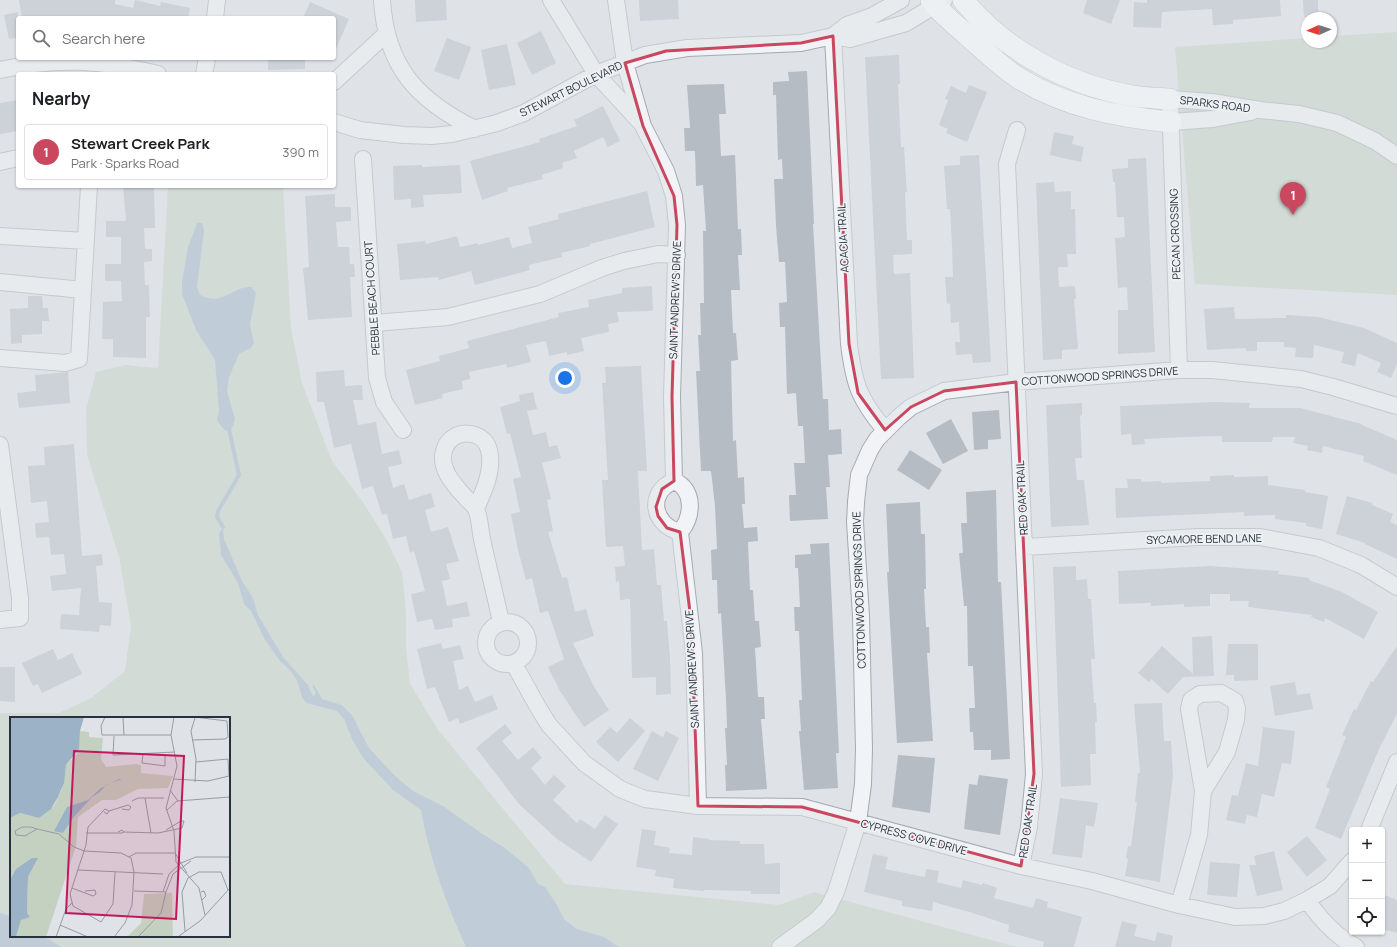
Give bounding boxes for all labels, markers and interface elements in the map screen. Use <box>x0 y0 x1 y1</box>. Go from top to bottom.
north arrow <box>1301 12 1337 48</box>
search box <box>16 16 336 60</box>
icon: search <box>30 27 52 49</box>
text: Search here <box>62 28 145 49</box>
street label: STEWART BOULEVARD <box>517 57 625 120</box>
text: Nearby <box>32 87 90 110</box>
street label: SPARKS ROAD <box>1179 92 1251 115</box>
text: Stewart Creek Park <box>71 133 210 154</box>
text: 1 <box>43 143 49 161</box>
text: 390 m <box>282 143 319 161</box>
text: Park · Sparks Road <box>71 154 179 172</box>
pin: 1 <box>1280 182 1306 215</box>
street label: PECAN CROSSING <box>1165 188 1184 280</box>
street label: ACACIA TRAIL <box>833 203 852 273</box>
street label: PEBBLE BEACH COURT <box>360 240 383 356</box>
street label: SAINT ANDREW'S DRIVE <box>665 240 684 359</box>
street label: COTTONWOOD SPRINGS DRIVE <box>1021 363 1179 388</box>
your location <box>555 368 575 388</box>
street label: RED OAK TRAIL <box>1012 460 1031 536</box>
street label: COTTONWOOD SPRINGS DRIVE <box>848 511 869 669</box>
street label: SYCAMORE BEND LANE <box>1146 530 1262 547</box>
street label: SAINT ANDREW'S DRIVE <box>681 609 702 729</box>
inset map <box>10 717 230 937</box>
street label: RED OAK TRAIL <box>1015 783 1040 859</box>
street label: CYPRESS COVE DRIVE <box>859 815 969 858</box>
map controls <box>1349 827 1385 935</box>
button: + <box>1349 827 1385 863</box>
button: − <box>1349 863 1385 899</box>
button: locate <box>1349 899 1385 935</box>

